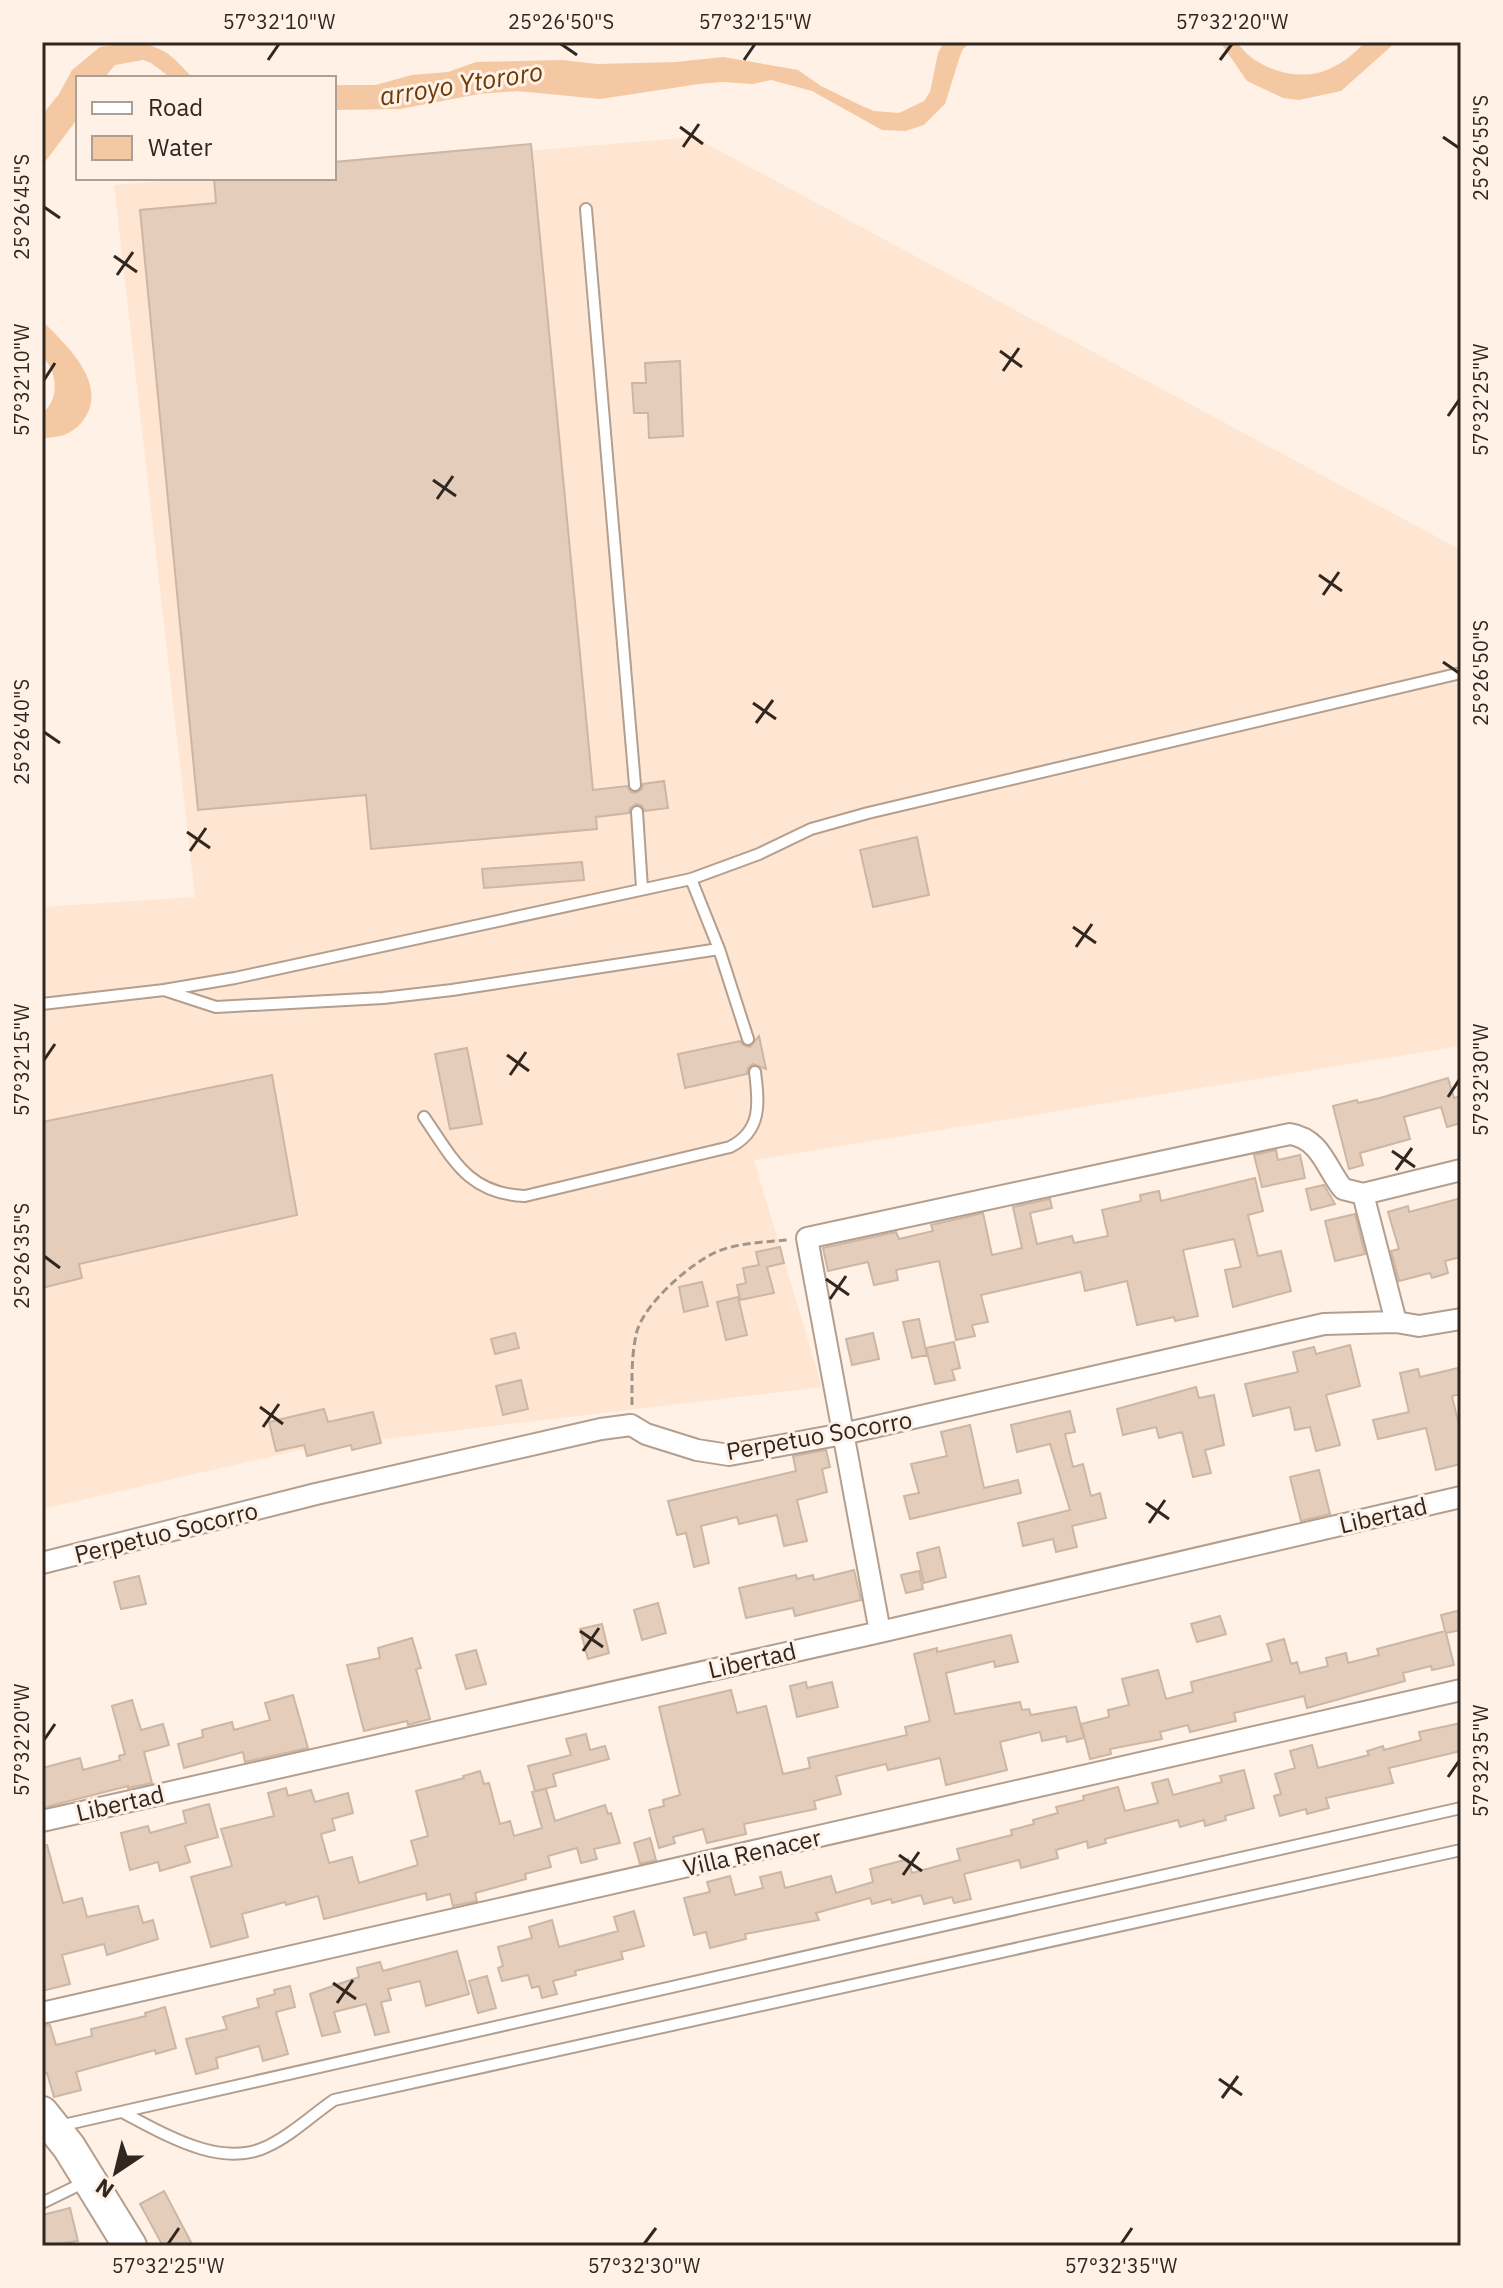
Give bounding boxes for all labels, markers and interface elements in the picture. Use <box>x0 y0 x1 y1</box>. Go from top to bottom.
text: 57°32'10"W <box>223 8 336 35</box>
text: 25°26'50"S <box>508 8 614 35</box>
text: 57°32'15"W <box>699 8 812 35</box>
text: 57°32'20"W <box>1176 8 1289 35</box>
water label: arroyo Ytororo <box>377 53 545 113</box>
legend <box>76 76 336 180</box>
text: Road <box>148 91 203 123</box>
text: 25°26'55"S <box>1467 95 1494 201</box>
text: Water <box>148 131 212 163</box>
text: 25°26'45"S <box>8 154 35 260</box>
text: 57°32'10"W <box>8 323 35 436</box>
text: 57°32'25"W <box>1467 343 1494 456</box>
text: 25°26'50"S <box>1467 620 1494 726</box>
text: 25°26'40"S <box>8 679 35 785</box>
text: 57°32'15"W <box>8 1003 35 1116</box>
text: 57°32'30"W <box>1467 1023 1494 1136</box>
text: 25°26'35"S <box>8 1203 35 1309</box>
street label: Perpetuo Socorro <box>724 1403 914 1467</box>
street label: Libertad <box>1336 1489 1430 1541</box>
street label: Perpetuo Socorro <box>71 1494 261 1570</box>
street label: Libertad <box>705 1634 799 1686</box>
text: 57°32'20"W <box>8 1683 35 1796</box>
text: 57°32'35"W <box>1467 1704 1494 1817</box>
street label: Libertad <box>73 1777 167 1829</box>
street label: Villa Renacer <box>680 1821 824 1883</box>
north arrow <box>76 2132 156 2212</box>
text: N <box>89 2172 119 2205</box>
text: 57°32'25"W <box>112 2252 225 2279</box>
text: 57°32'30"W <box>588 2252 701 2279</box>
text: 57°32'35"W <box>1065 2252 1178 2279</box>

